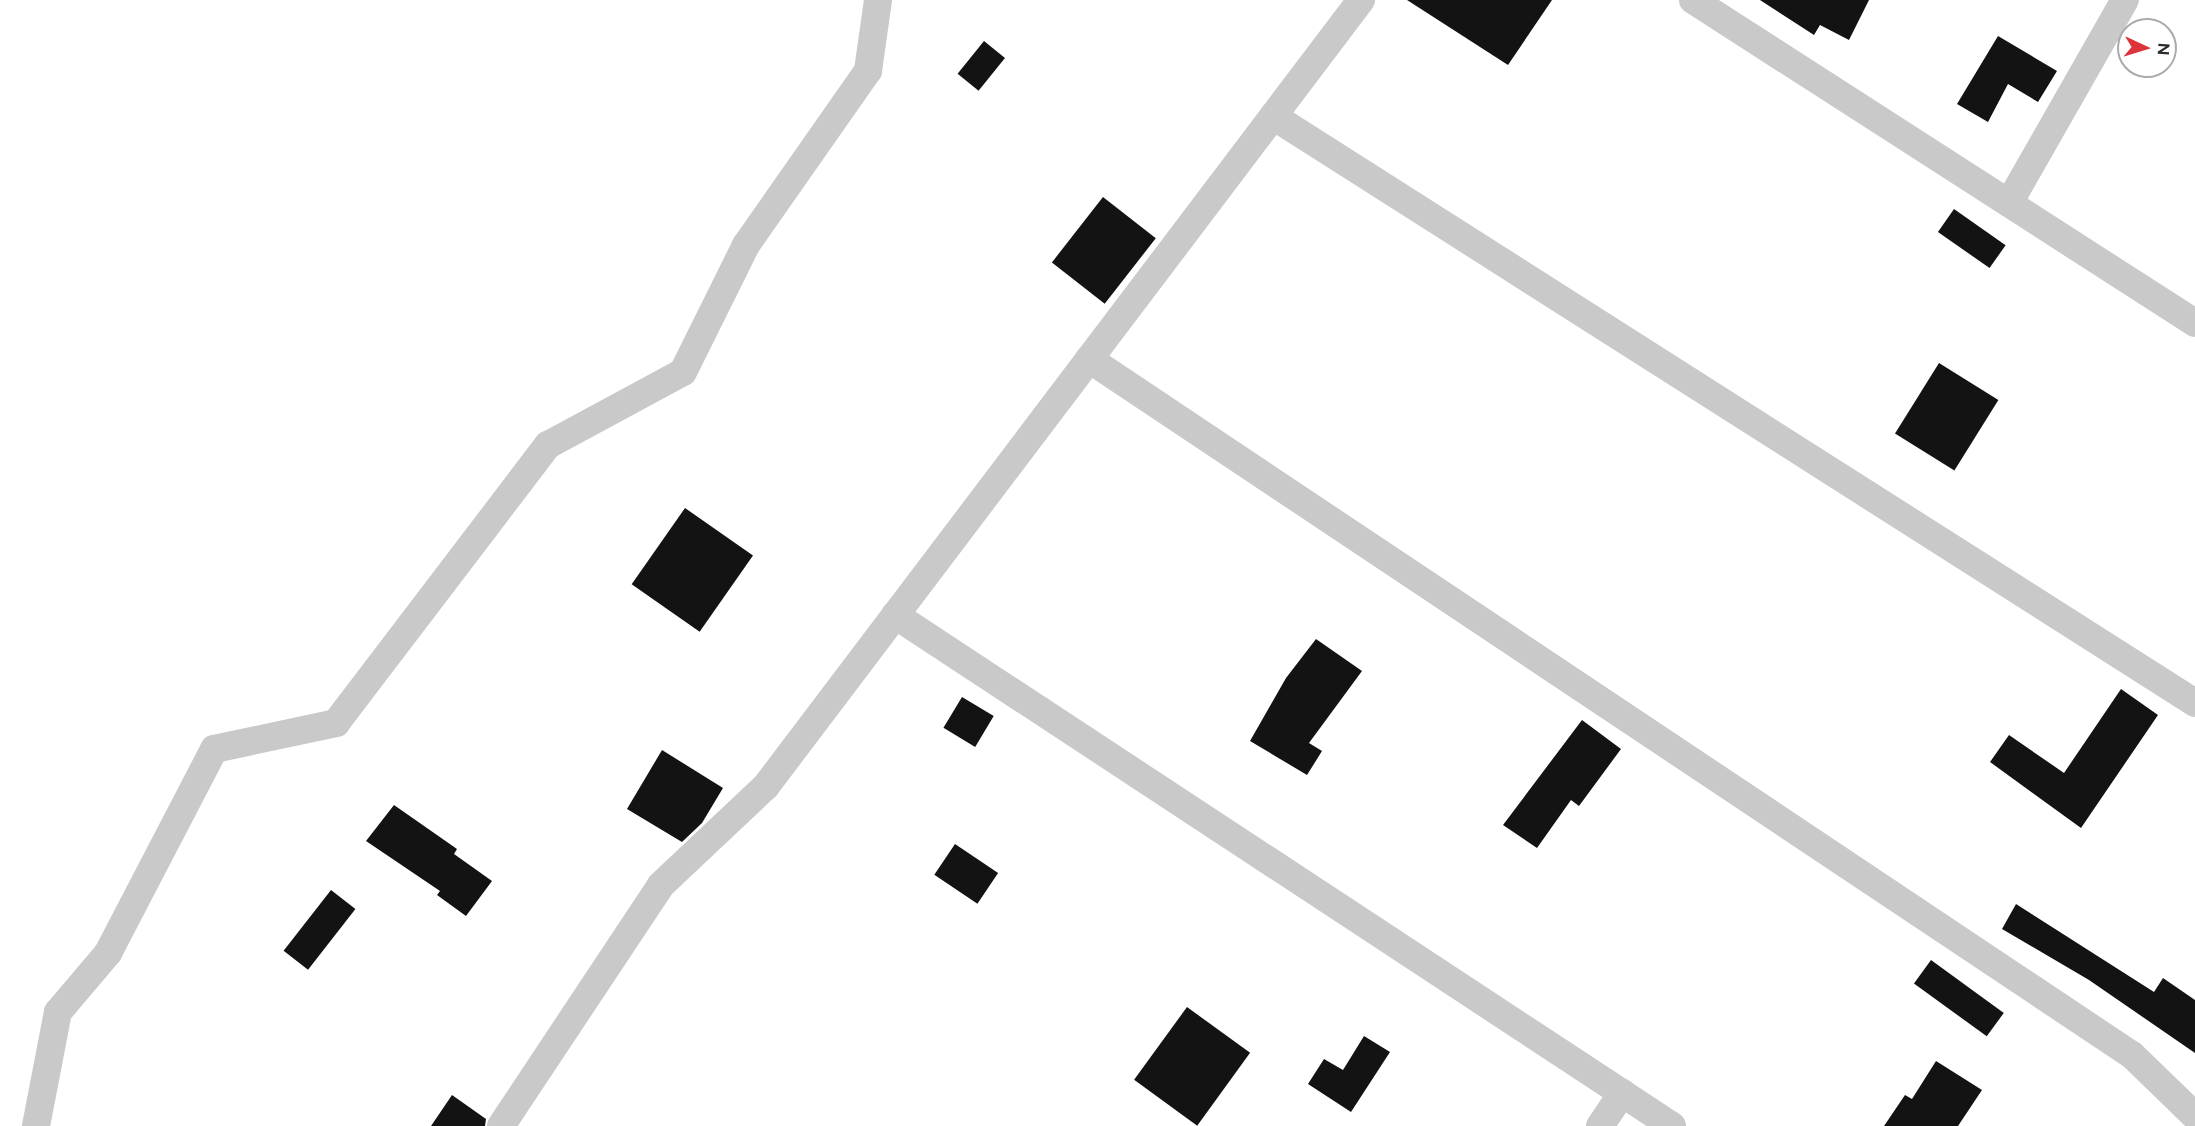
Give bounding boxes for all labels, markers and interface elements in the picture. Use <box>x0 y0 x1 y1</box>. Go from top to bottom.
north arrow <box>2117 18 2177 78</box>
text: N <box>2154 42 2173 56</box>

